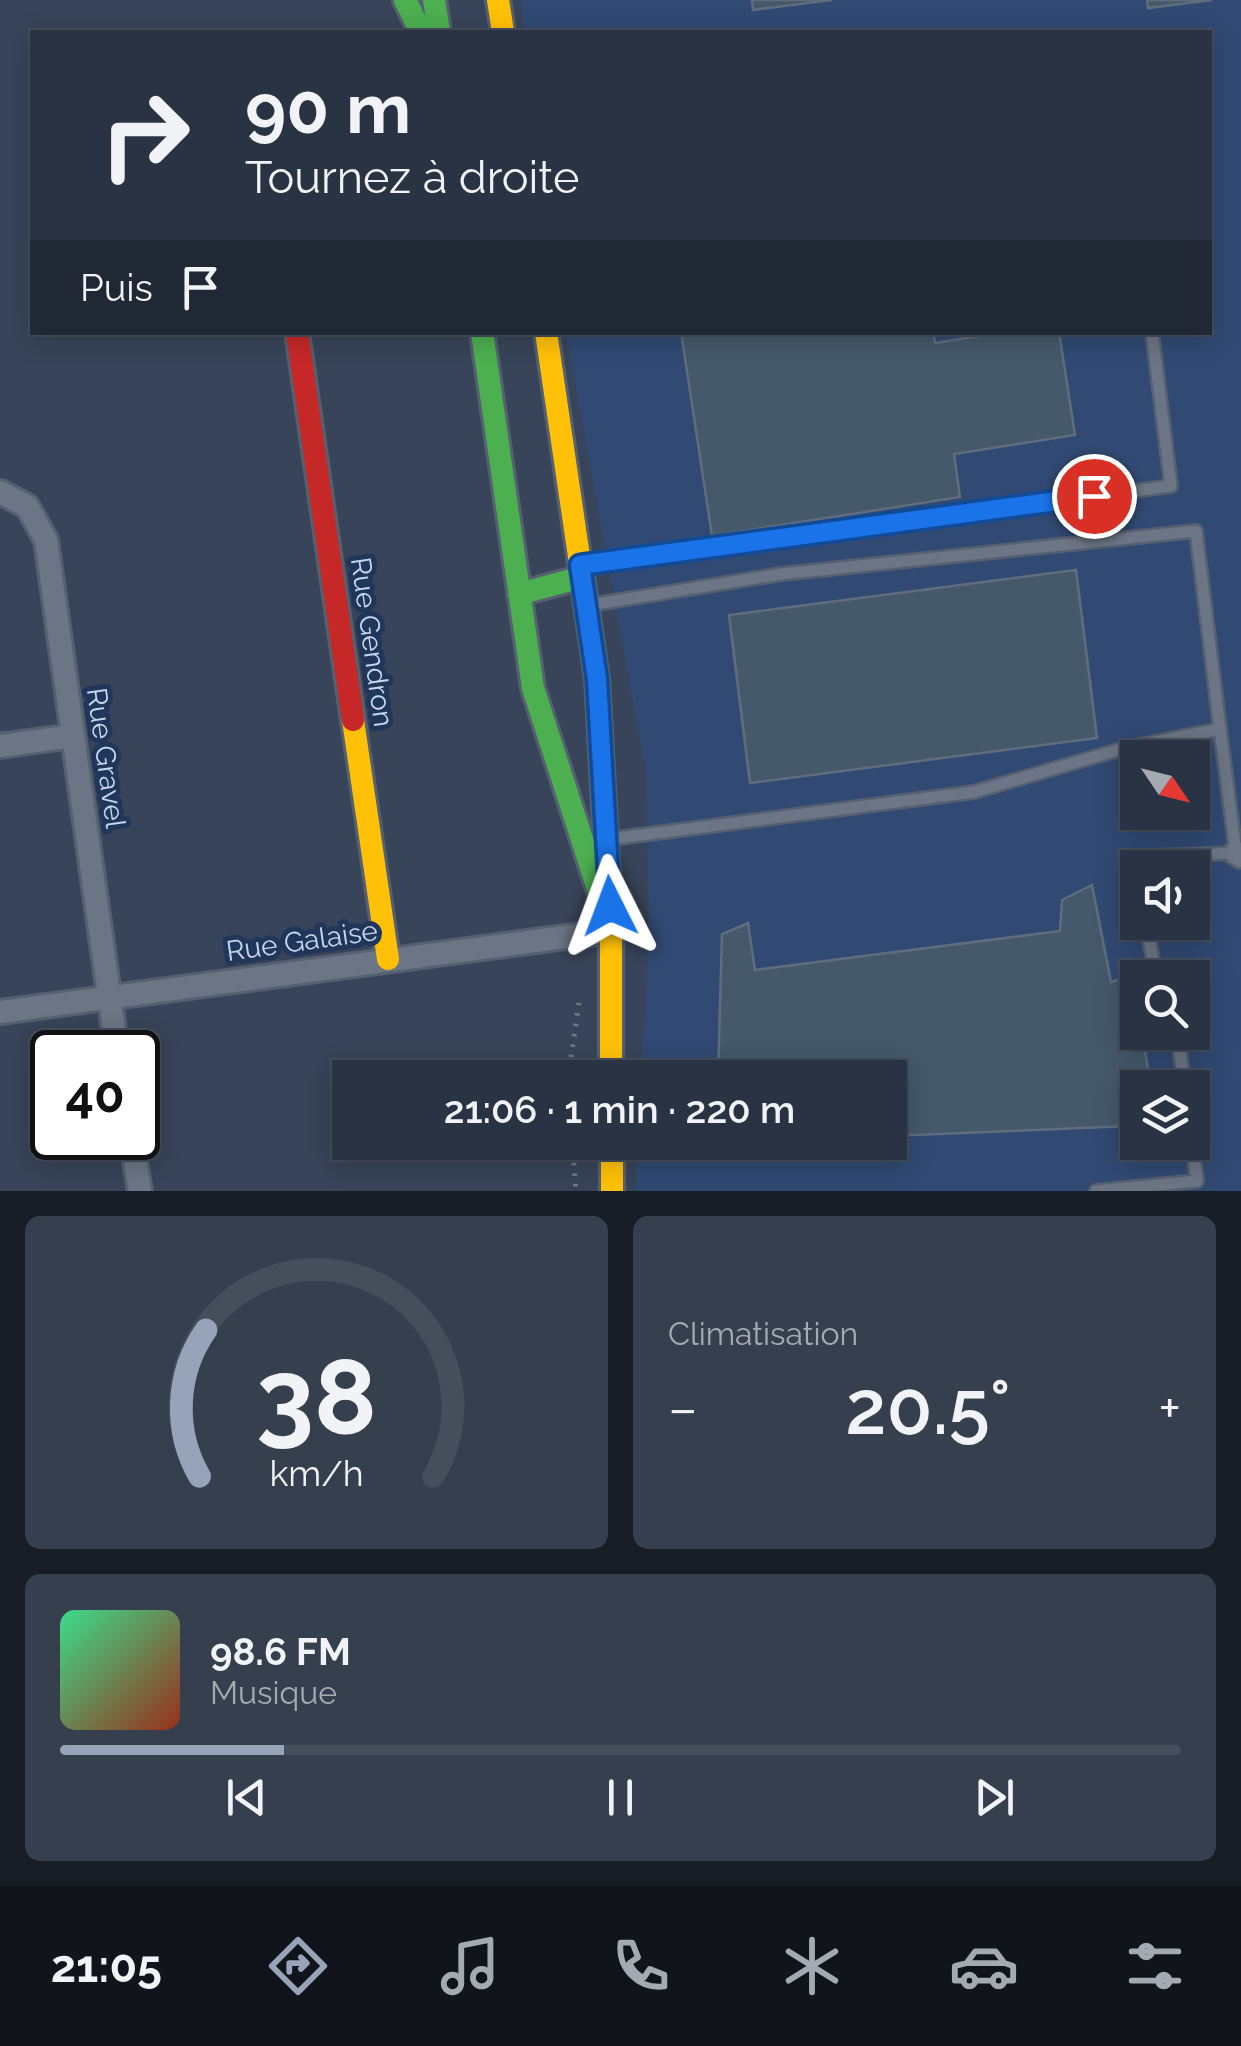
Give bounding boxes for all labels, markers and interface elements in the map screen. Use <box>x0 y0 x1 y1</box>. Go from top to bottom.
text: 90 m <box>245 67 411 149</box>
icon: right <box>80 70 210 200</box>
text: Tournez à droite <box>245 151 579 204</box>
icon: arrive <box>173 260 228 315</box>
text: Puis <box>80 265 153 310</box>
pin <box>1052 454 1137 539</box>
icon: arrive <box>1067 469 1122 524</box>
street label: Rue Gendron <box>344 555 400 729</box>
street label: Rue Gravel <box>80 686 132 831</box>
north arrow <box>1120 740 1210 830</box>
map controls <box>1120 740 1210 1160</box>
button: sound <box>1120 850 1210 940</box>
position arrow <box>558 854 662 958</box>
street label: Rue Galaise <box>224 914 380 968</box>
button: search <box>1120 960 1210 1050</box>
speed limit sign: 40 <box>30 1030 160 1160</box>
button: layers <box>1120 1070 1210 1160</box>
text: 21:06 · 1 min · 220 m <box>444 1087 795 1132</box>
text: Climatisation <box>668 1315 858 1352</box>
text: 38 <box>256 1336 377 1458</box>
text: 20.5° <box>845 1363 1011 1452</box>
text: − <box>668 1376 698 1441</box>
text: + <box>1158 1376 1181 1441</box>
text: km/h <box>269 1452 364 1494</box>
text: 98.6 FM <box>210 1629 351 1674</box>
text: Musique <box>210 1674 337 1711</box>
icon: previous <box>219 1770 274 1825</box>
icon: pause <box>593 1770 648 1825</box>
icon: next <box>967 1770 1022 1825</box>
icon: directions <box>263 1931 333 2001</box>
icon: music <box>435 1931 505 2001</box>
icon: phone <box>606 1931 676 2001</box>
icon: climate <box>777 1931 847 2001</box>
icon: car <box>949 1931 1019 2001</box>
icon: filters <box>1120 1931 1190 2001</box>
text: 21:05 <box>51 1940 162 1993</box>

